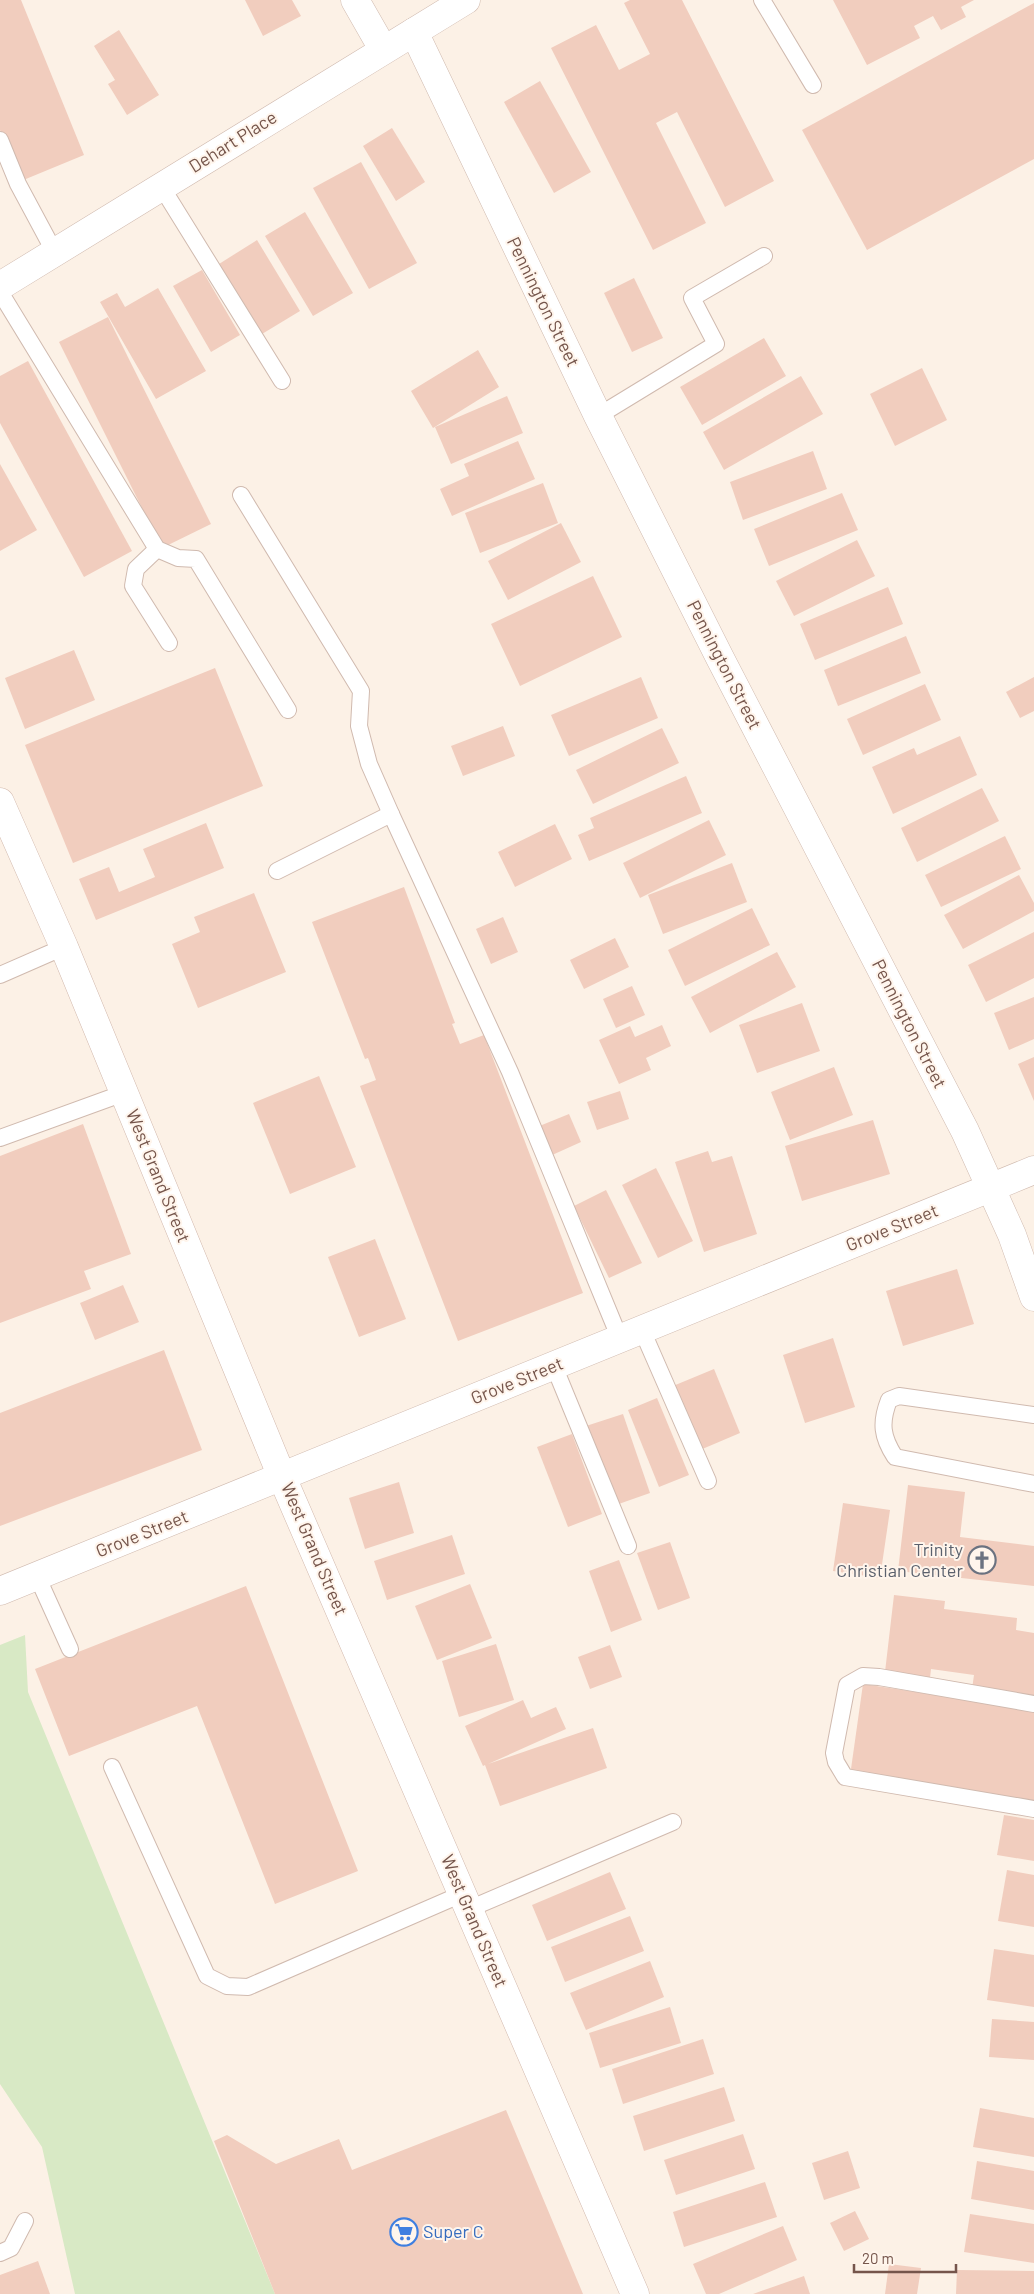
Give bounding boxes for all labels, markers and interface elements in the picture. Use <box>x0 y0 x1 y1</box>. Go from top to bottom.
street label: Dehart Place <box>184 105 280 177</box>
street label: Pennington Street <box>503 233 585 370</box>
street label: Pennington Street <box>683 596 767 733</box>
street label: Pennington Street <box>868 955 952 1092</box>
street label: West Grand Street <box>122 1106 196 1246</box>
street label: Grove Street <box>842 1199 941 1256</box>
street label: Grove Street <box>467 1352 566 1409</box>
street label: West Grand Street <box>277 1479 353 1618</box>
street label: Grove Street <box>92 1505 191 1562</box>
place label: Trinity Christian Center <box>836 1538 963 1581</box>
church icon: Trinity Christian Center <box>967 1545 997 1575</box>
street label: West Grand Street <box>437 1851 513 1990</box>
supermarket icon: Super C <box>389 2217 419 2247</box>
place label: Super C <box>423 2220 484 2242</box>
scale bar <box>854 2242 956 2274</box>
text: 20 m <box>862 2249 894 2267</box>

